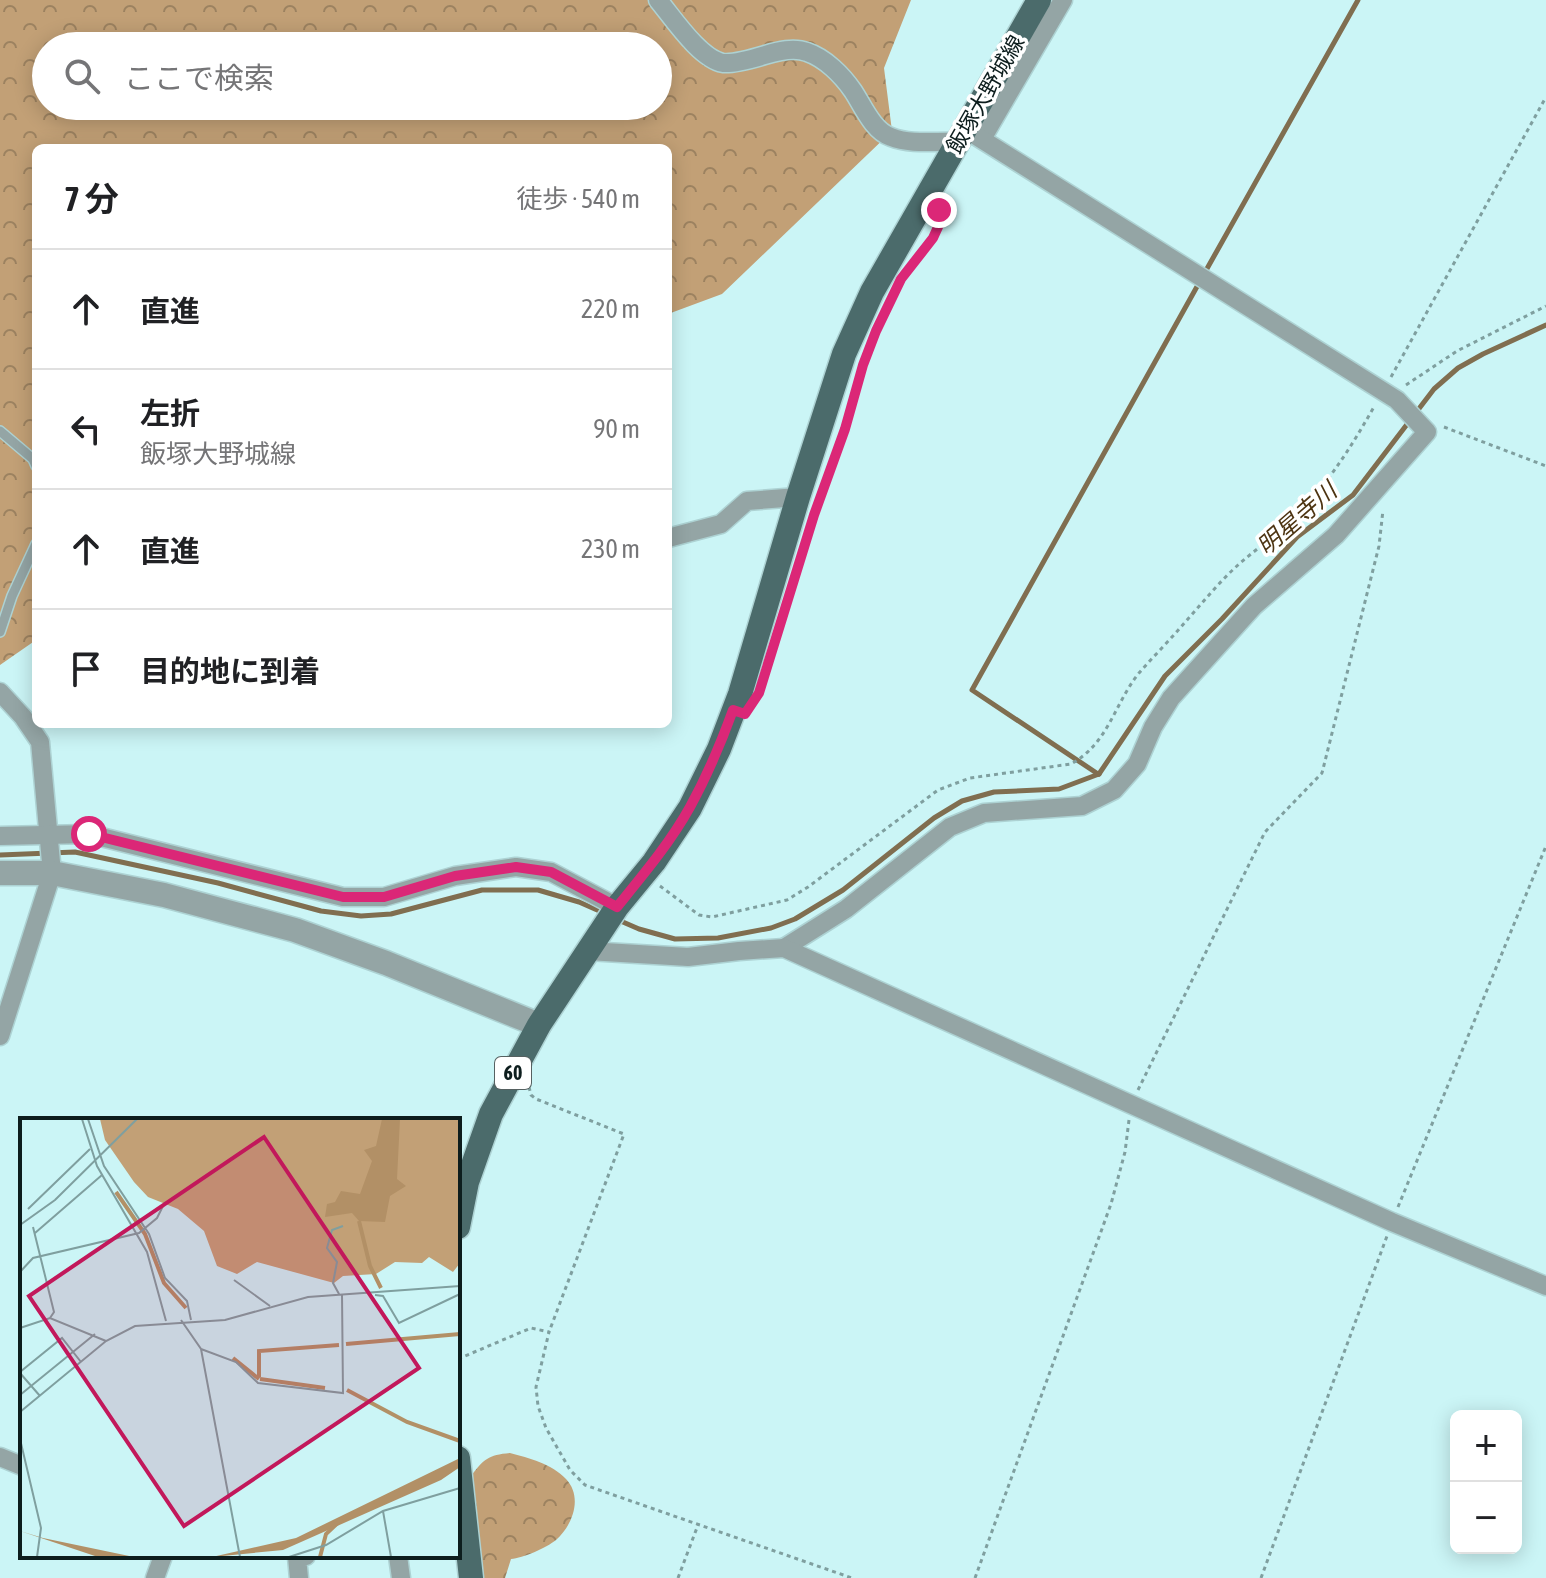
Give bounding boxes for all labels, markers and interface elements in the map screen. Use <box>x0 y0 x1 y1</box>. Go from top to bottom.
street label: 飯塚大野城線 <box>941 30 1029 158</box>
search box <box>32 32 672 120</box>
icon: search <box>60 54 104 98</box>
text: ここで検索 <box>124 61 274 95</box>
text: 7 分 <box>64 179 119 218</box>
text: 徒歩 · 540 m <box>516 184 640 214</box>
route end <box>921 192 957 228</box>
icon: ahead <box>64 287 108 331</box>
text: 直進 <box>140 294 200 328</box>
text: 220 m <box>581 294 640 324</box>
text: 左折 <box>140 396 200 430</box>
icon: left <box>64 407 108 451</box>
text: 90 m <box>593 414 640 444</box>
text: 飯塚大野城線 <box>140 439 296 469</box>
water label: 明星寺川 <box>1252 475 1344 560</box>
icon: ahead <box>64 527 108 571</box>
text: 直進 <box>140 534 200 568</box>
text: 230 m <box>581 534 640 564</box>
icon: arrive <box>64 647 108 691</box>
text: 目的地に到着 <box>140 654 320 688</box>
route start <box>71 816 107 852</box>
road number: 60 <box>495 1057 531 1089</box>
inset map <box>20 1118 460 1558</box>
map controls <box>1450 1410 1522 1554</box>
button: + <box>1450 1410 1522 1482</box>
button: − <box>1450 1482 1522 1554</box>

